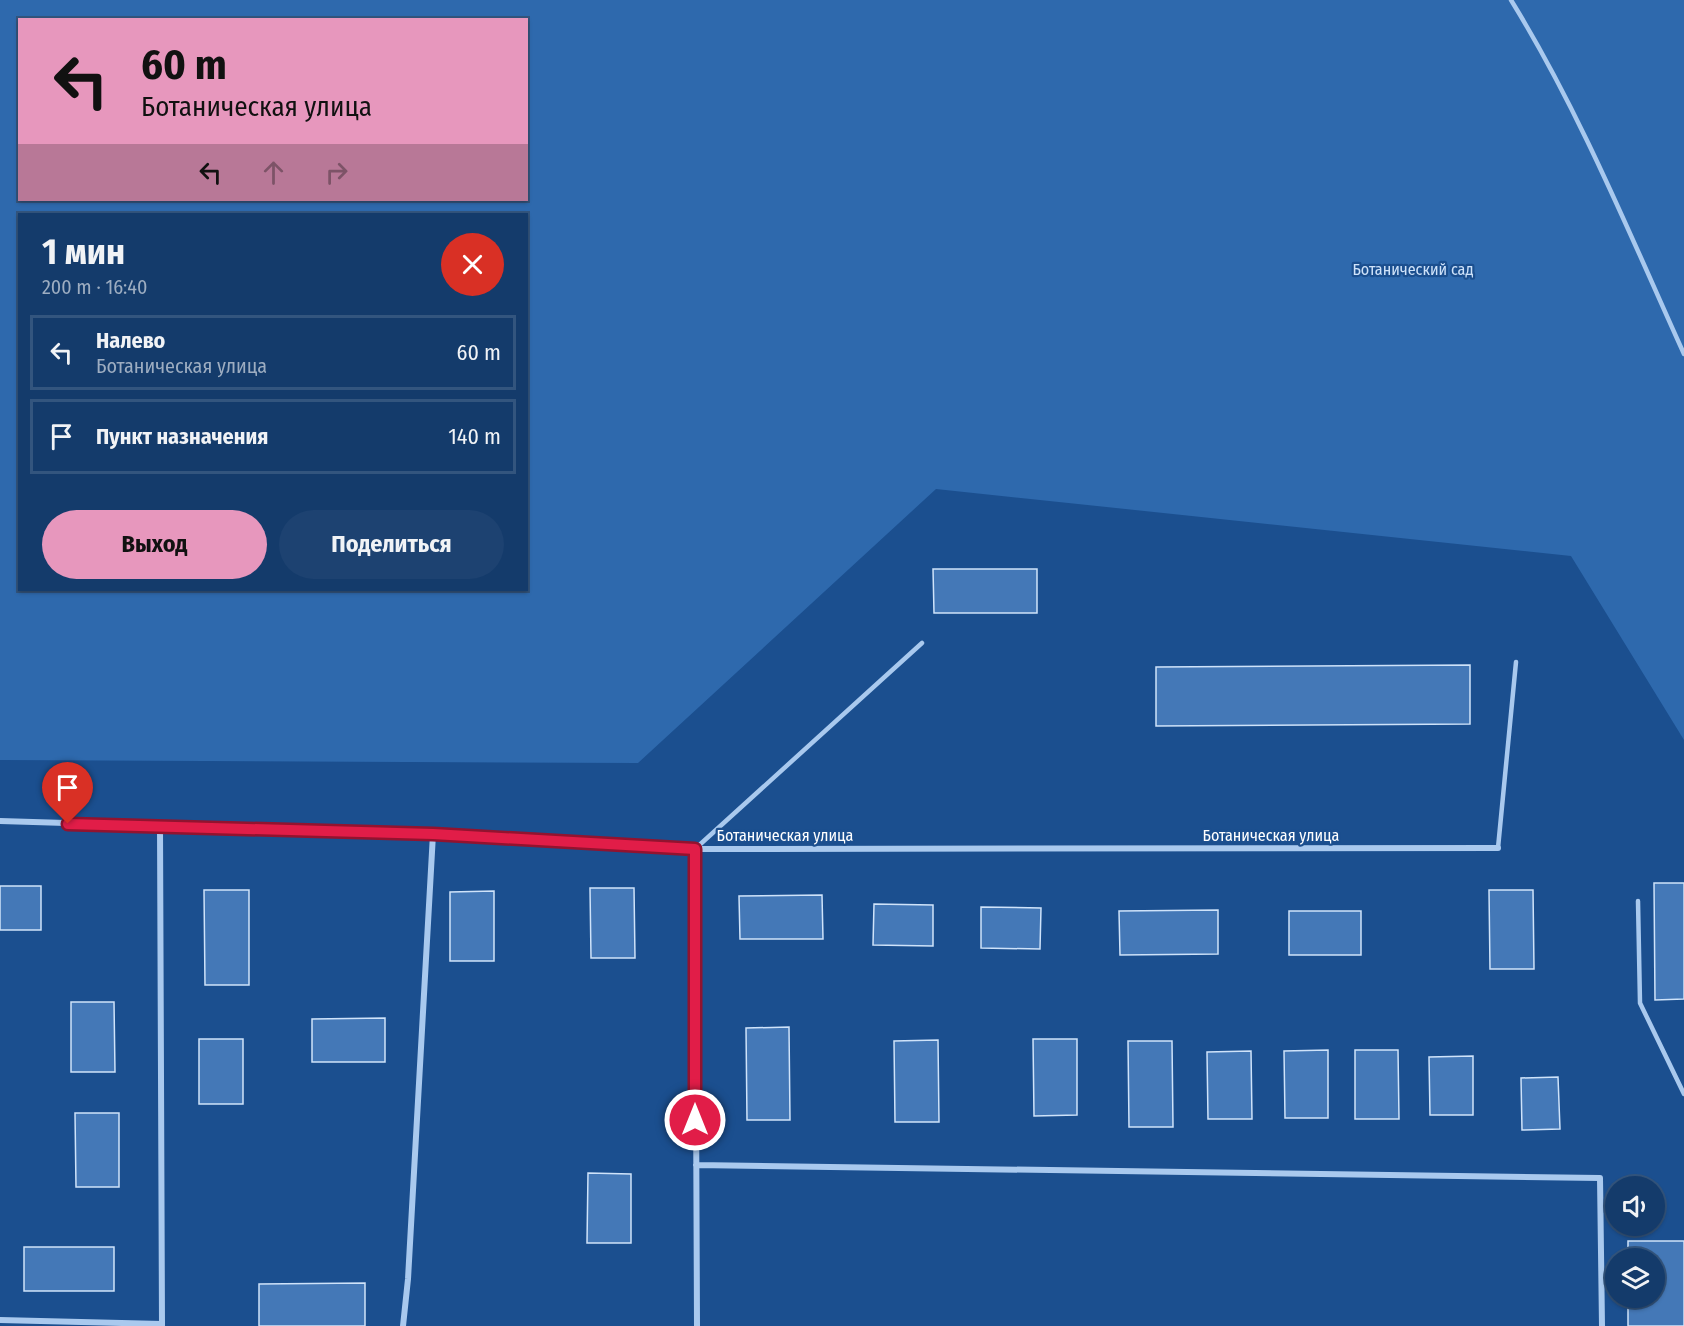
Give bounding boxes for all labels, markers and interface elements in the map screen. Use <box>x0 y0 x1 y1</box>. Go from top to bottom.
text: 60 m <box>141 40 227 90</box>
icon: left <box>42 42 120 120</box>
text: Ботаническая улица <box>141 91 372 123</box>
icon: left <box>194 156 227 189</box>
icon: ahead <box>257 156 290 189</box>
icon: right <box>320 156 353 189</box>
text: 1 мин <box>42 230 125 274</box>
button: close <box>441 233 504 296</box>
park label: Ботанический сад <box>1352 260 1474 279</box>
text: 200 m · 16:40 <box>42 275 147 299</box>
text: Налево <box>96 327 165 354</box>
icon: left <box>45 336 78 369</box>
text: 60 m <box>457 339 501 366</box>
text: Ботаническая улица <box>96 354 267 378</box>
icon: arrive <box>45 420 78 453</box>
text: Пункт назначения <box>96 423 268 450</box>
text: 140 m <box>448 423 501 450</box>
button: Выход <box>42 510 267 579</box>
button: Поделиться <box>279 510 504 579</box>
pin <box>42 762 93 824</box>
icon: arrive <box>51 771 84 804</box>
street label: Ботаническая улица <box>717 826 854 845</box>
street label: Ботаническая улица <box>1203 826 1340 845</box>
position arrow <box>663 1088 727 1152</box>
map controls <box>1605 1176 1665 1308</box>
button: sound <box>1605 1176 1665 1236</box>
button: layers <box>1605 1248 1665 1308</box>

